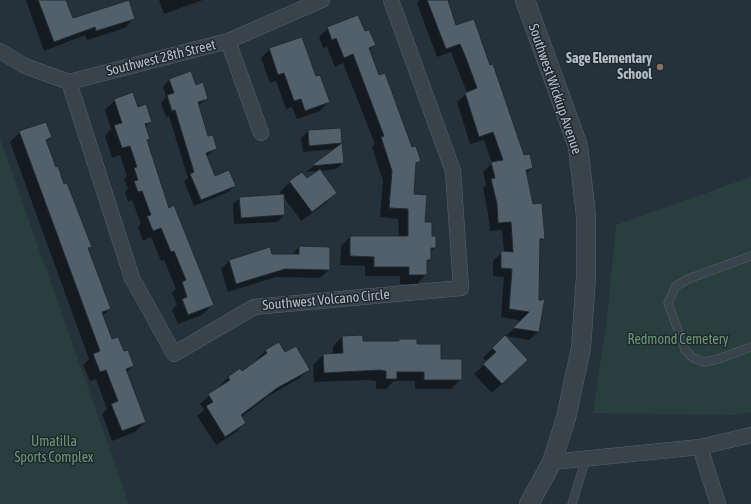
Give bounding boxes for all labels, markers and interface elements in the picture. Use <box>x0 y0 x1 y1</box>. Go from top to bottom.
street label: Southwest Wickiup Avenue <box>525 21 585 157</box>
street label: Southwest 28th Street <box>105 36 217 80</box>
place label: Sage Elementary School <box>566 51 652 84</box>
marker: Sage Elementary School <box>655 62 665 72</box>
street label: Southwest Volcano Circle <box>262 286 390 314</box>
park label: Redmond Cemetery <box>627 332 729 348</box>
park label: Umatilla Sports Complex <box>14 434 94 466</box>

